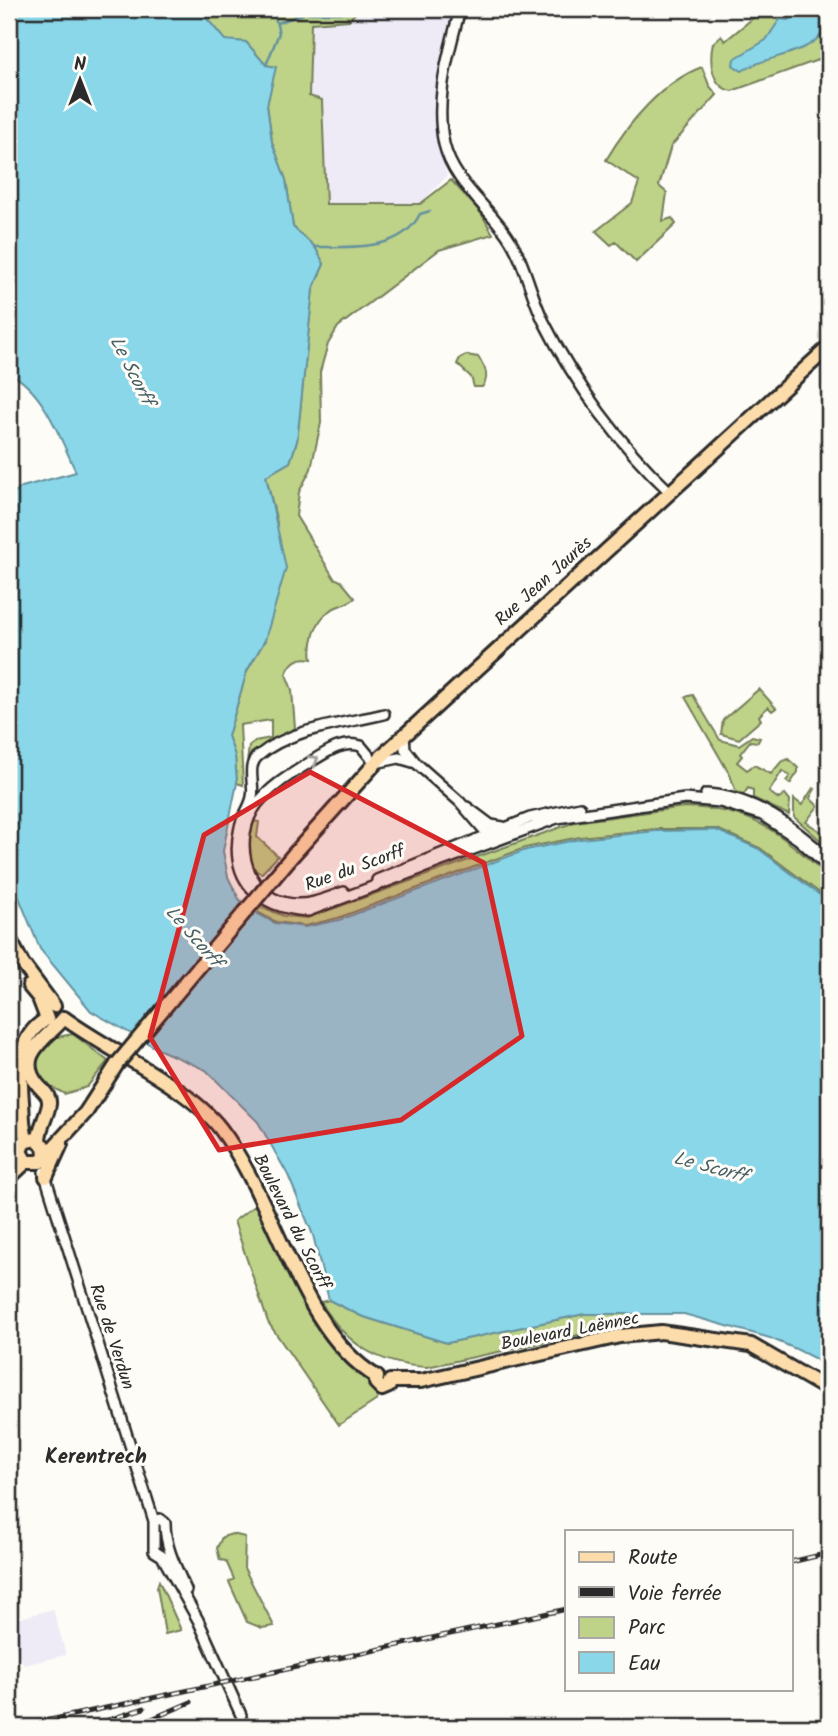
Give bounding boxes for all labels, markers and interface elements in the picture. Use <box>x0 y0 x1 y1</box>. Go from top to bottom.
north arrow <box>46 46 116 116</box>
text: N <box>74 50 86 80</box>
water label: Le Scorff <box>101 331 164 416</box>
street label: Rue Jean Jaurès <box>488 530 600 634</box>
one-way arrow <box>307 756 320 769</box>
street label: Rue du Scorff <box>301 837 411 901</box>
water label: Le Scorff <box>157 899 233 979</box>
water label: Le Scorff <box>670 1144 755 1194</box>
street label: Boulevard du Scorff <box>244 1149 339 1297</box>
street label: Rue de Verdun <box>80 1280 142 1394</box>
street label: Boulevard Laënnec <box>498 1304 642 1360</box>
district label: Kerentrech <box>45 1441 147 1474</box>
legend <box>565 1530 792 1690</box>
text: Route <box>628 1542 678 1575</box>
text: Voie ferrée <box>628 1578 722 1611</box>
text: Parc <box>628 1612 666 1645</box>
text: Eau <box>628 1648 660 1681</box>

